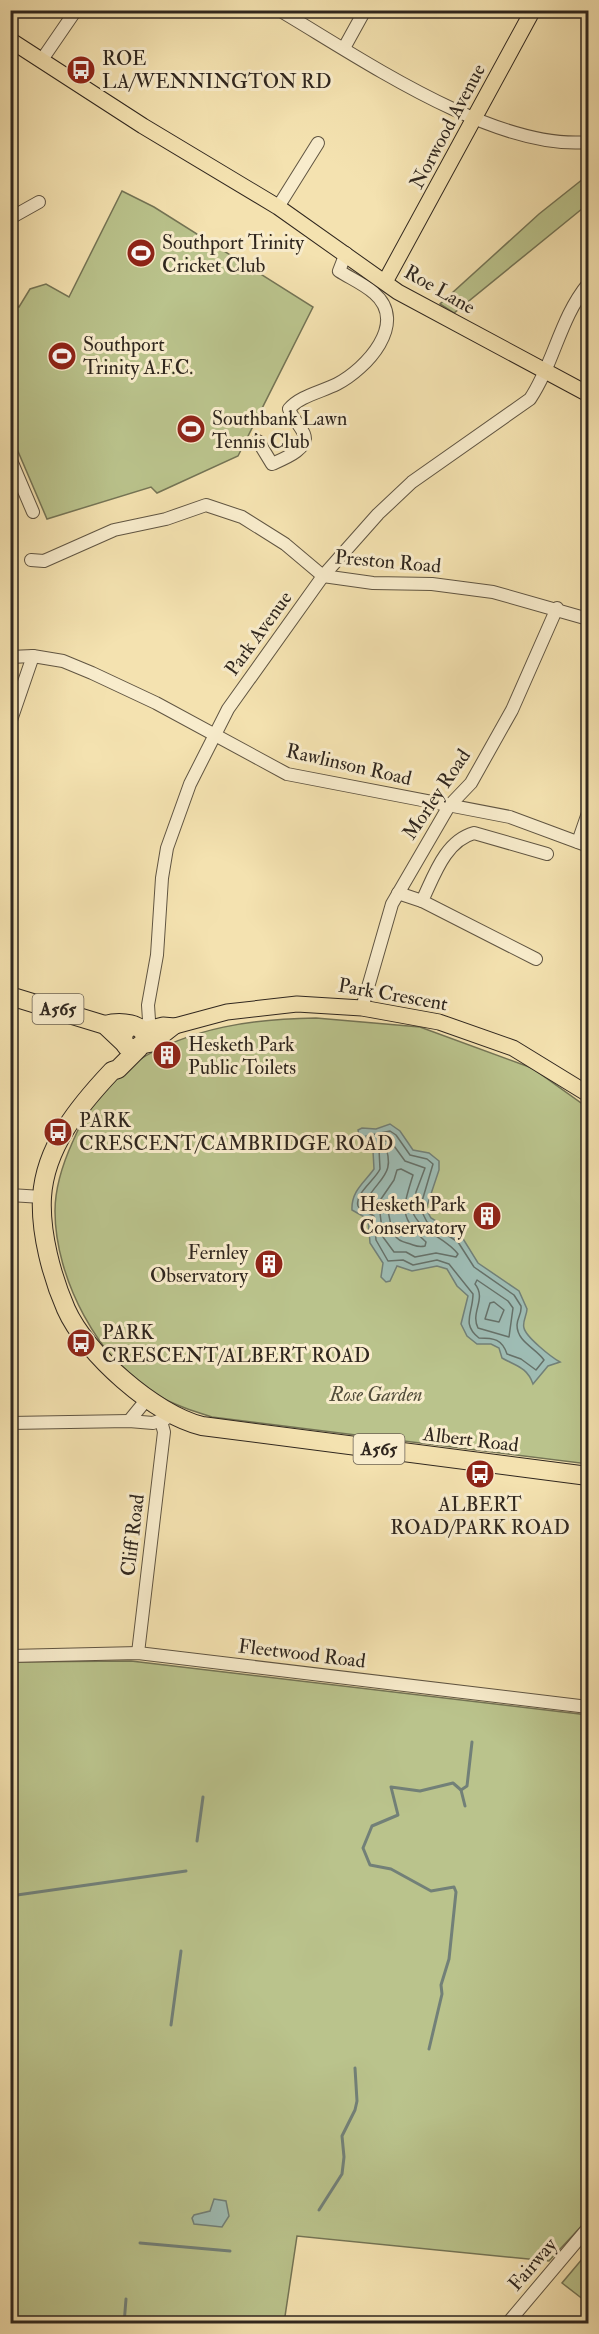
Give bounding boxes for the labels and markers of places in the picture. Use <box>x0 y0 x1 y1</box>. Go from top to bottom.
place label: ROE LA/WENNINGTON RD <box>102 46 331 94</box>
bus stop icon: ROE LA/WENNINGTON RD <box>65 54 97 86</box>
place label: Southport Trinity Cricket Club <box>162 230 305 278</box>
sports icon: Southport Trinity Cricket Club <box>125 237 157 269</box>
place label: Southport Trinity A.F.C. <box>83 332 193 380</box>
sports icon: Southport Trinity A.F.C. <box>46 340 78 372</box>
place label: Southbank Lawn Tennis Club <box>212 406 347 454</box>
sports icon: Southbank Lawn Tennis Club <box>175 413 207 445</box>
place label: Hesketh Park Public Toilets <box>188 1032 296 1080</box>
building icon: Hesketh Park Public Toilets <box>151 1039 183 1071</box>
place label: PARK CRESCENT/CAMBRIDGE ROAD <box>79 1108 393 1156</box>
bus stop icon: PARK CRESCENT/CAMBRIDGE ROAD <box>42 1116 74 1148</box>
place label: Hesketh Park Conservatory <box>359 1192 467 1240</box>
building icon: Hesketh Park Conservatory <box>471 1200 503 1232</box>
place label: Fernley Observatory <box>150 1240 249 1288</box>
building icon: Fernley Observatory <box>253 1248 285 1280</box>
place label: PARK CRESCENT/ALBERT ROAD <box>102 1320 370 1368</box>
bus stop icon: PARK CRESCENT/ALBERT ROAD <box>65 1327 97 1359</box>
bus stop icon: ALBERT ROAD/PARK ROAD <box>464 1458 496 1490</box>
place label: ALBERT ROAD/PARK ROAD <box>390 1492 570 1540</box>

